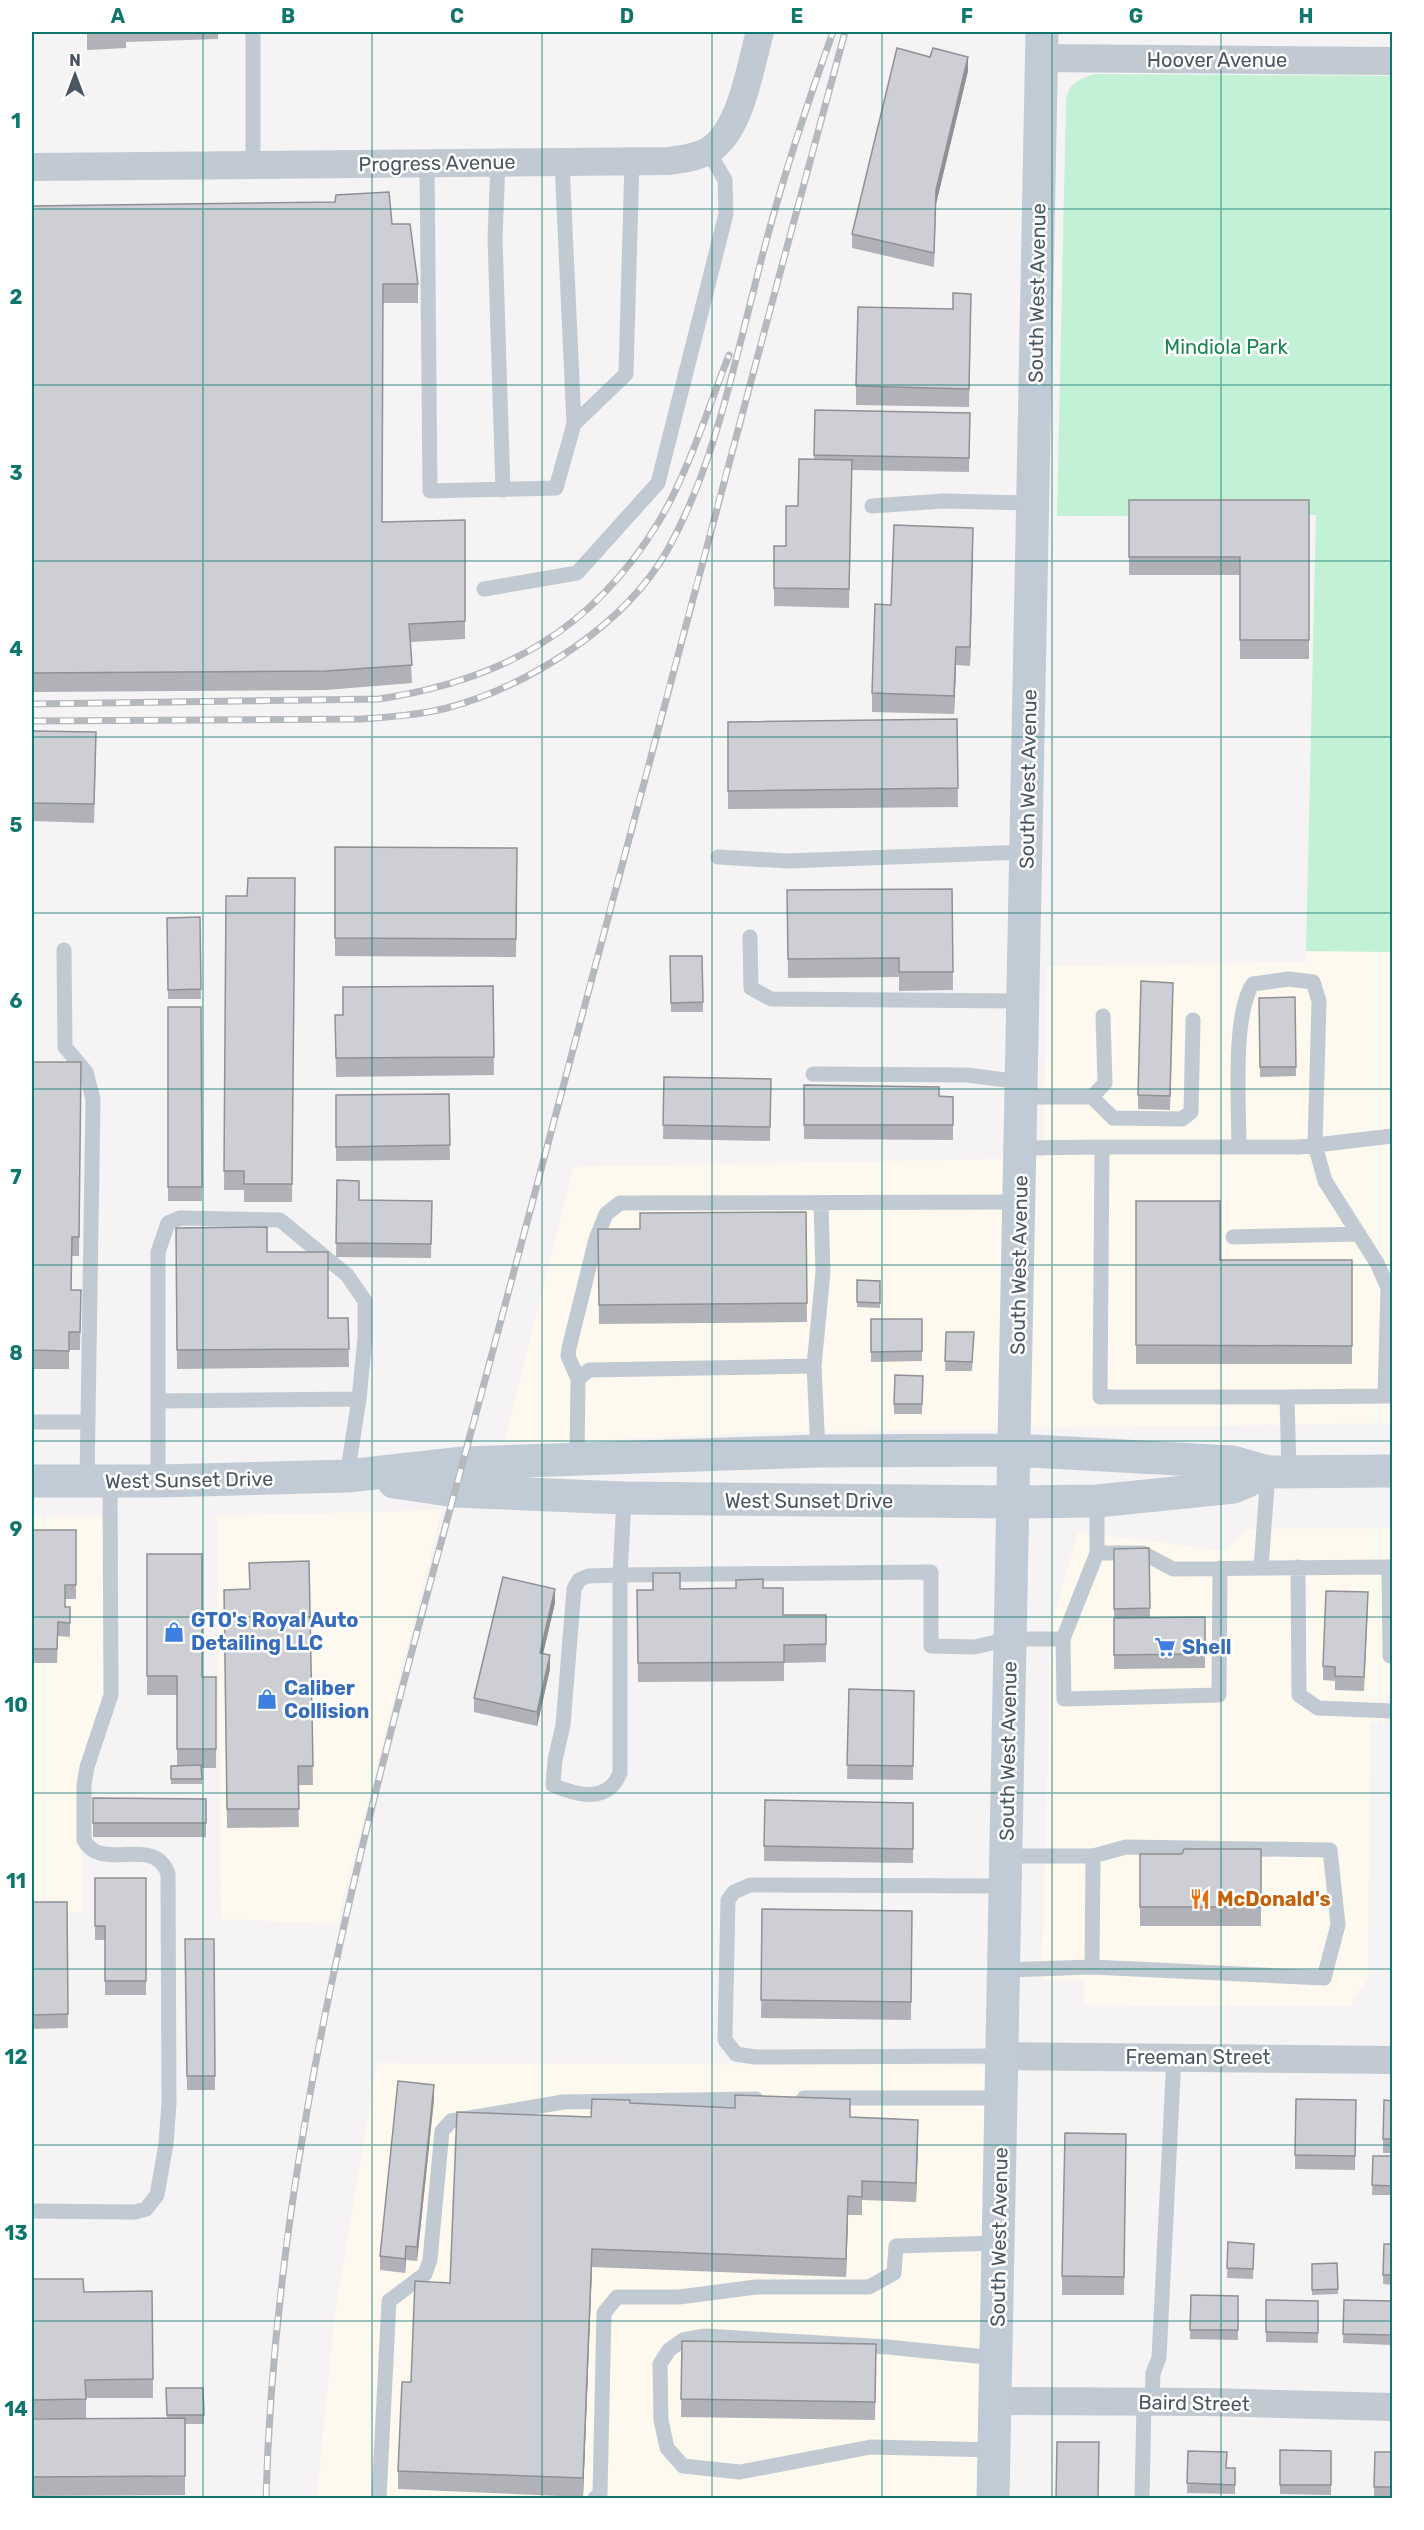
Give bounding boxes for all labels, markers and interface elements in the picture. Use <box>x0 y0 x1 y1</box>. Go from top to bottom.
text: A <box>111 4 126 28</box>
text: B <box>281 4 295 28</box>
text: C <box>450 4 464 28</box>
text: D <box>620 4 634 28</box>
text: E <box>791 4 803 28</box>
text: F <box>961 4 973 28</box>
text: G <box>1129 4 1143 28</box>
text: H <box>1299 4 1313 28</box>
north arrow <box>45 45 105 105</box>
street label: Hoover Avenue <box>1147 48 1287 72</box>
text: N <box>69 51 81 70</box>
text: 1 <box>11 109 21 133</box>
street label: Progress Avenue <box>358 150 516 176</box>
street label: South West Avenue <box>1023 203 1051 383</box>
text: 2 <box>10 285 23 309</box>
park label: Mindiola Park <box>1164 335 1288 359</box>
text: 3 <box>9 461 23 485</box>
text: 4 <box>9 637 23 661</box>
street label: South West Avenue <box>1014 689 1042 869</box>
text: 5 <box>10 813 23 837</box>
text: 6 <box>9 989 23 1013</box>
text: 7 <box>10 1165 22 1189</box>
street label: South West Avenue <box>1005 1175 1033 1355</box>
text: 8 <box>9 1341 23 1365</box>
street label: West Sunset Drive <box>105 1467 273 1493</box>
street label: West Sunset Drive <box>725 1489 893 1513</box>
text: 9 <box>10 1517 23 1541</box>
place label: GTO's Royal Auto Detailing LLC <box>191 1608 359 1655</box>
shop icon: GTO's Royal Auto Detailing LLC <box>162 1620 186 1644</box>
supermarket icon: Shell <box>1153 1635 1177 1659</box>
place label: Shell <box>1182 1635 1232 1659</box>
street label: South West Avenue <box>994 1661 1022 1841</box>
place label: Caliber Collision <box>284 1676 369 1723</box>
shop icon: Caliber Collision <box>255 1687 279 1711</box>
text: 10 <box>4 1693 28 1717</box>
text: 11 <box>6 1869 26 1893</box>
restaurant icon: McDonald's <box>1188 1887 1212 1911</box>
place label: McDonald's <box>1217 1887 1330 1911</box>
text: 12 <box>5 2045 27 2069</box>
street label: Freeman Street <box>1126 2045 1271 2069</box>
street label: South West Avenue <box>985 2147 1013 2327</box>
text: 13 <box>4 2221 28 2245</box>
street label: Baird Street <box>1138 2390 1250 2416</box>
text: 14 <box>4 2397 28 2421</box>

